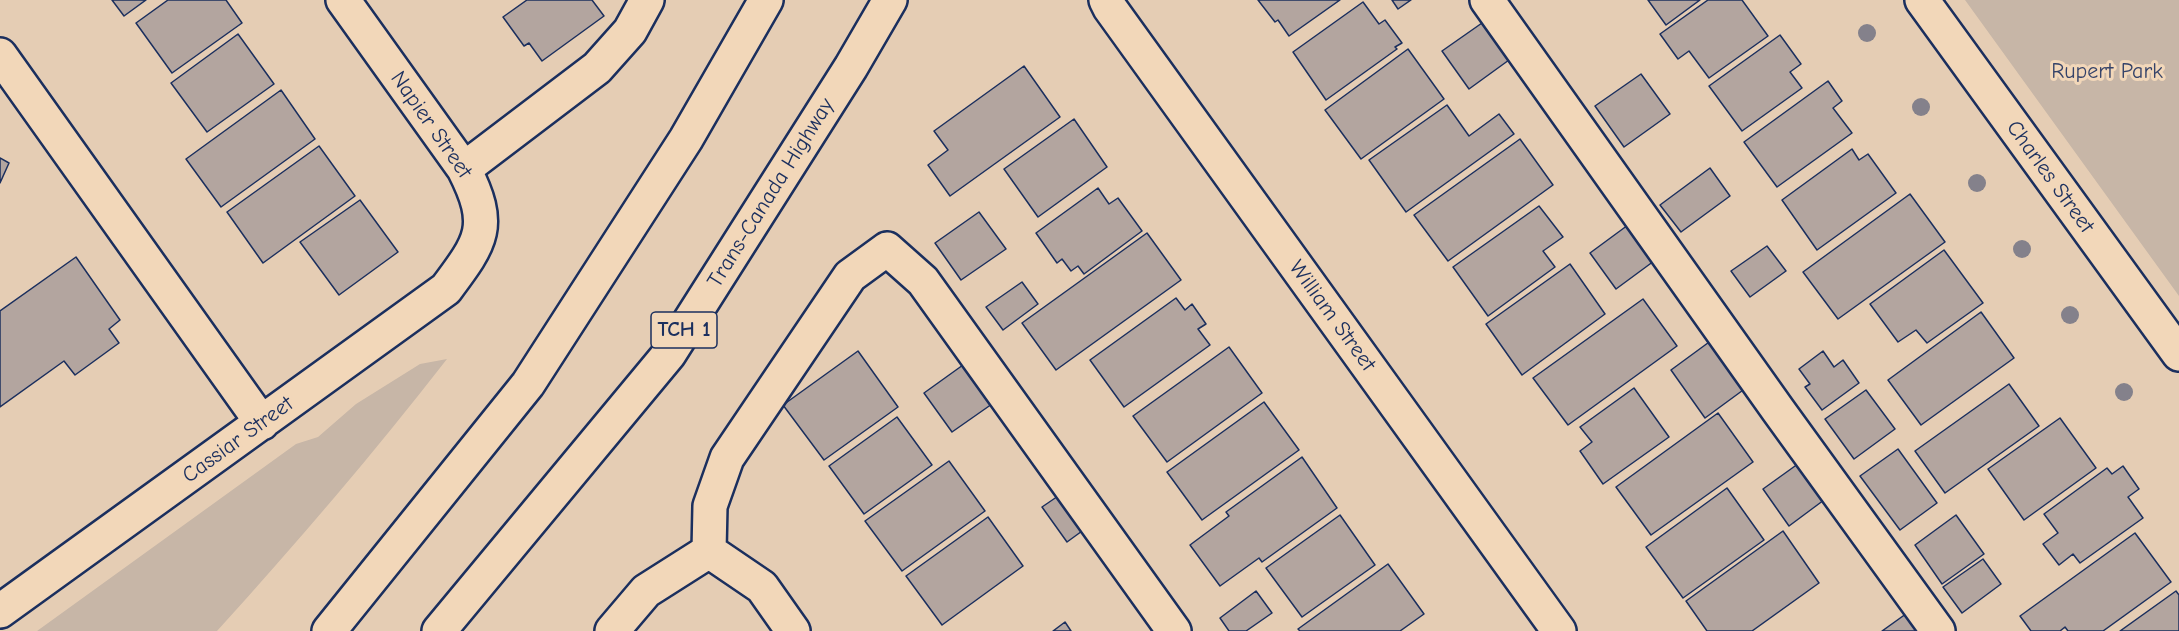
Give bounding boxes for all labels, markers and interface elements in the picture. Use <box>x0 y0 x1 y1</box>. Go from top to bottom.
park label: Rupert Park <box>2051 59 2163 85</box>
street label: Napier Street <box>384 66 478 184</box>
street label: Trans-Canada Highway <box>702 93 840 293</box>
street label: Charles Street <box>2000 116 2100 238</box>
street label: William Street <box>1283 255 1381 377</box>
road number: TCH 1 <box>651 312 717 348</box>
street label: Cassiar Street <box>177 391 299 489</box>

